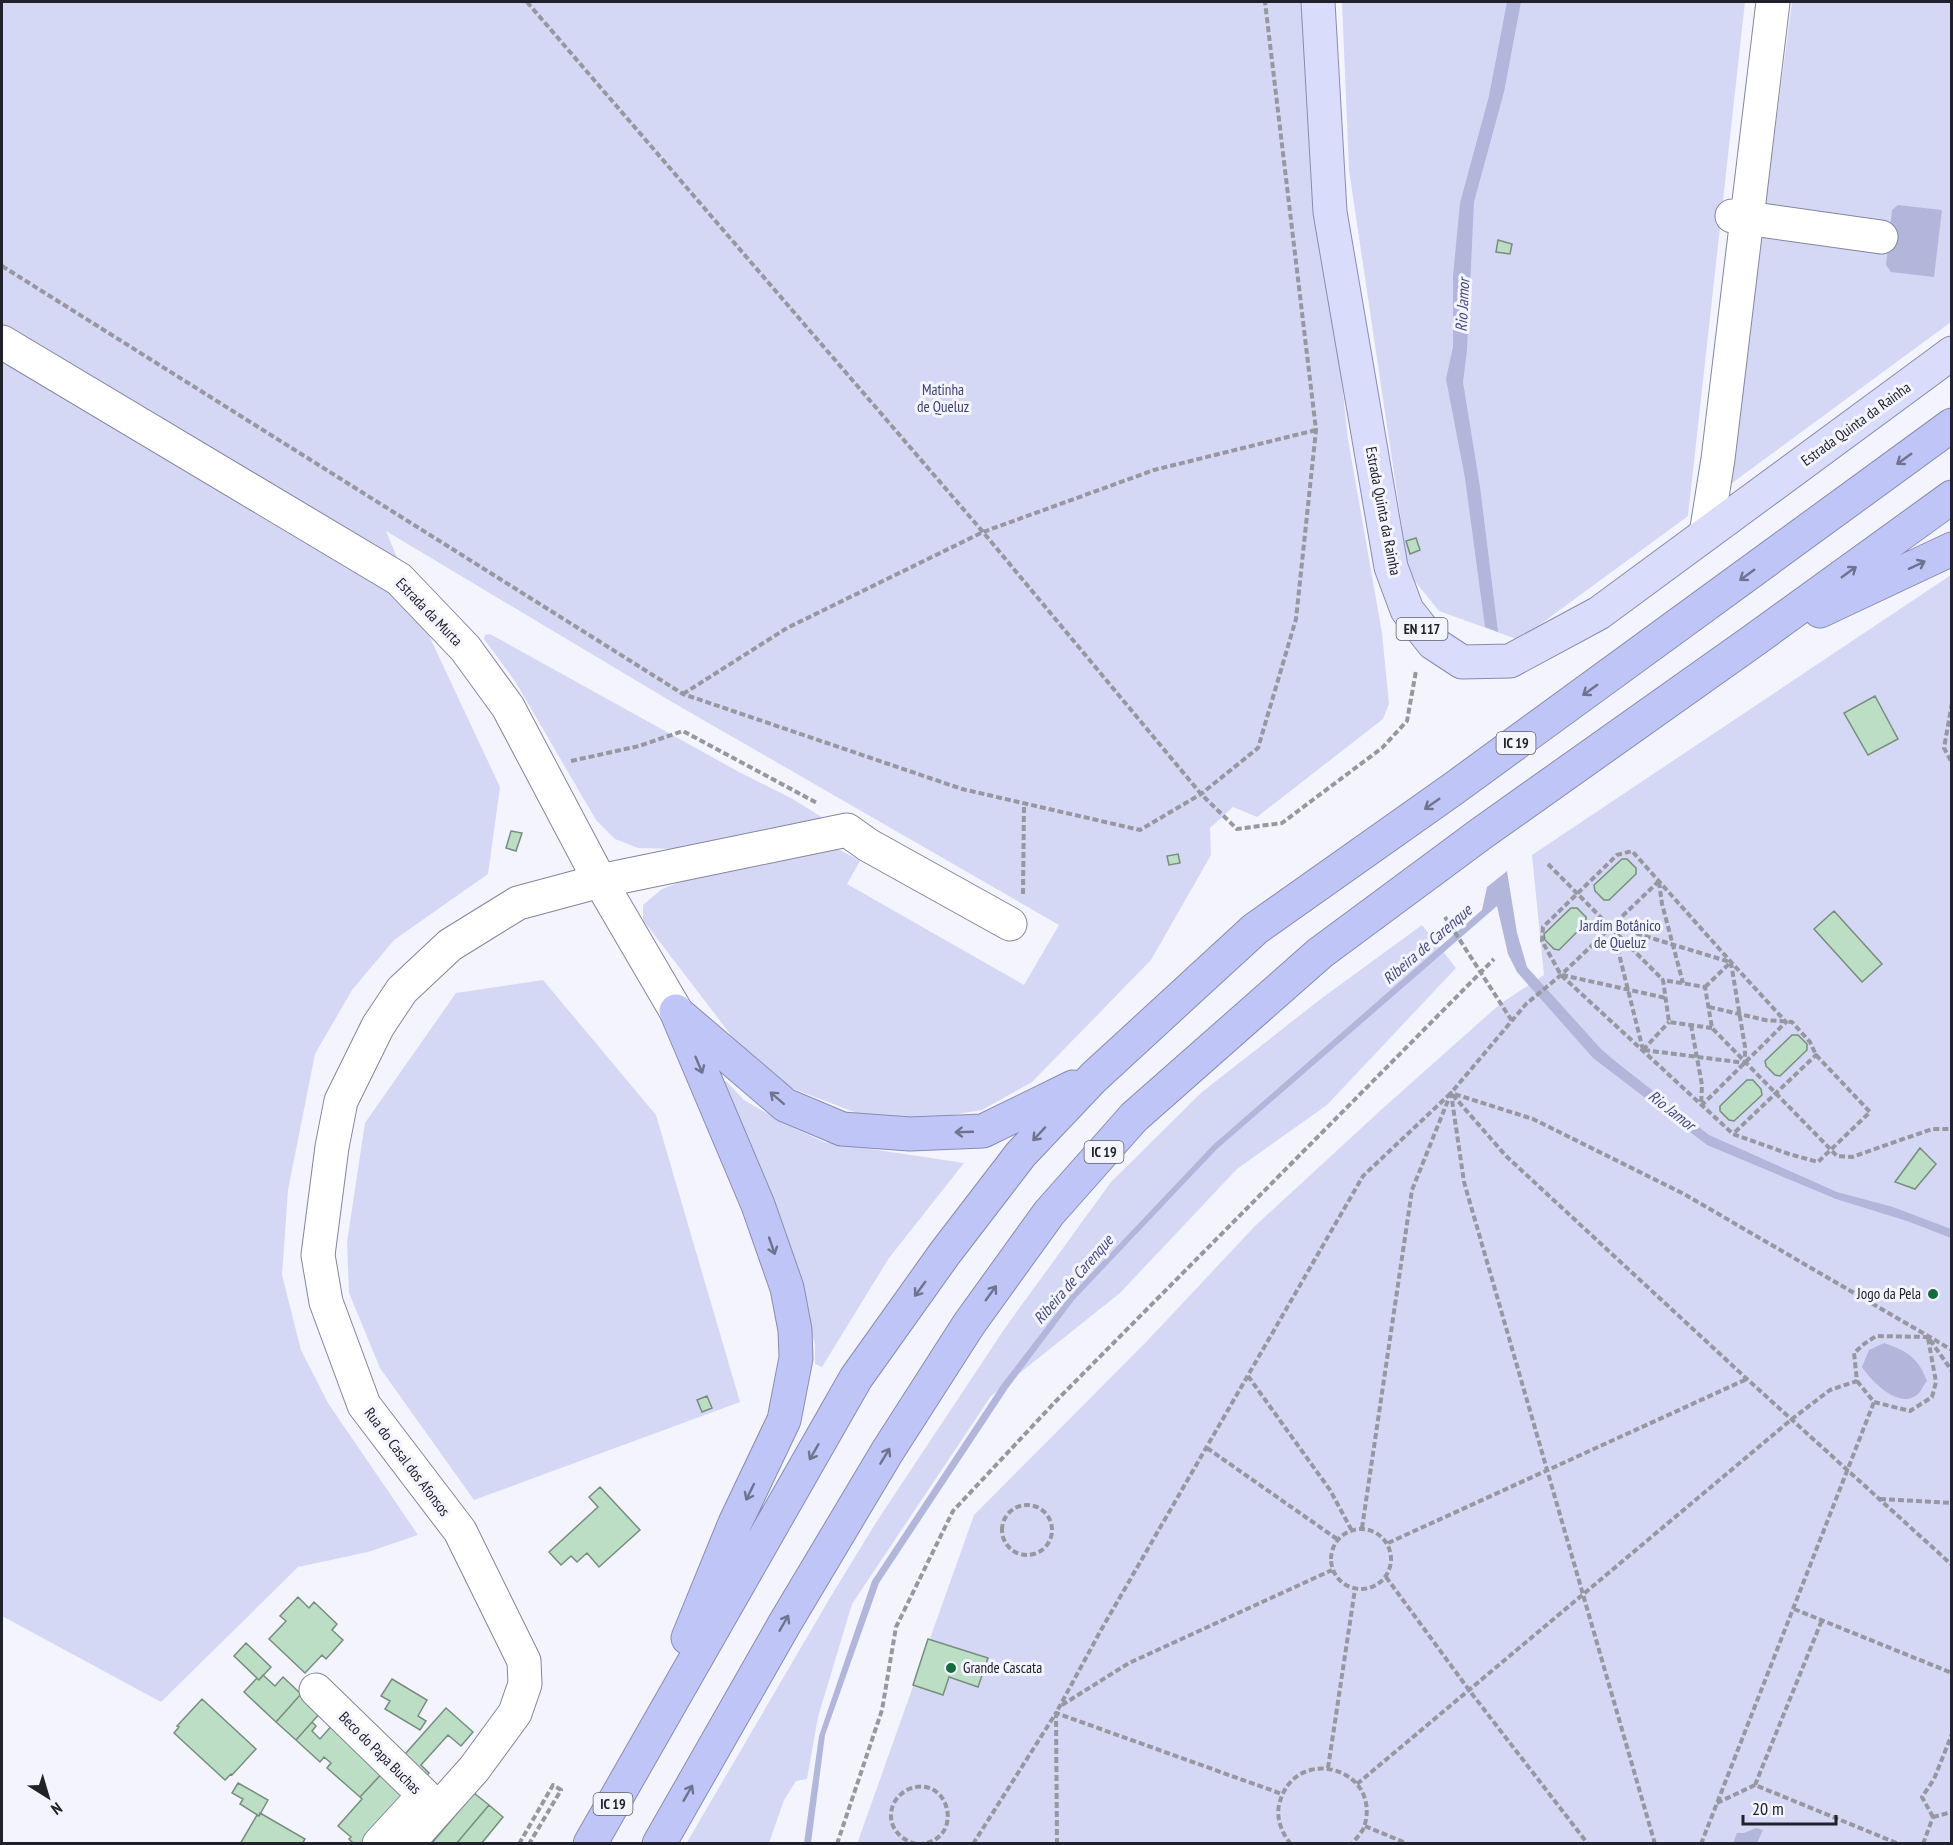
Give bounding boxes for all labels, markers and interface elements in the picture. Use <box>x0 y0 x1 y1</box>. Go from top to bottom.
water label: Rio Jamor <box>1451 275 1474 332</box>
street label: Estrada Quinta da Rainha <box>1797 378 1914 470</box>
park label: Matinha de Queluz <box>917 380 969 416</box>
street label: Estrada Quinta da Rainha <box>1362 445 1405 577</box>
one-way arrow <box>1897 453 1913 466</box>
one-way arrow <box>1908 558 1926 570</box>
one-way arrow <box>1840 566 1856 578</box>
one-way arrow <box>1740 569 1756 581</box>
street label: Estrada da Murta <box>392 573 467 650</box>
road number: EN 117 <box>1396 618 1448 640</box>
one-way arrow <box>1582 684 1598 696</box>
road number: IC 19 <box>1496 732 1536 754</box>
one-way arrow <box>1424 798 1440 810</box>
water label: Ribeira de Carenque <box>1378 899 1477 988</box>
park label: Jardim Botânico de Queluz <box>1578 916 1661 952</box>
one-way arrow <box>694 1056 705 1074</box>
water label: Rio Jamor <box>1645 1086 1701 1136</box>
one-way arrow <box>769 1091 785 1104</box>
one-way arrow <box>955 1126 975 1138</box>
one-way arrow <box>1032 1127 1046 1142</box>
road number: IC 19 <box>1084 1141 1124 1163</box>
water label: Ribeira de Carenque <box>1029 1229 1118 1328</box>
one-way arrow <box>768 1236 779 1255</box>
one-way arrow <box>914 1280 926 1296</box>
place label: Jogo da Pela <box>1856 1284 1921 1303</box>
one-way arrow <box>985 1285 997 1301</box>
marker: Jogo da Pela <box>1926 1287 1940 1301</box>
street label: Rua do Casal dos Afonsos <box>360 1404 454 1520</box>
one-way arrow <box>808 1443 820 1460</box>
one-way arrow <box>879 1448 891 1465</box>
one-way arrow <box>743 1482 755 1500</box>
one-way arrow <box>779 1615 791 1632</box>
place label: Grande Cascata <box>963 1658 1042 1677</box>
marker: Grande Cascata <box>944 1661 958 1675</box>
street label: Beco do Papa Buchas <box>335 1707 426 1798</box>
north arrow <box>18 1767 78 1827</box>
one-way arrow <box>682 1785 694 1802</box>
scale bar <box>1743 1788 1836 1826</box>
road number: IC 19 <box>594 1793 632 1815</box>
text: 20 m <box>1752 1797 1784 1820</box>
text: N <box>48 1798 66 1820</box>

